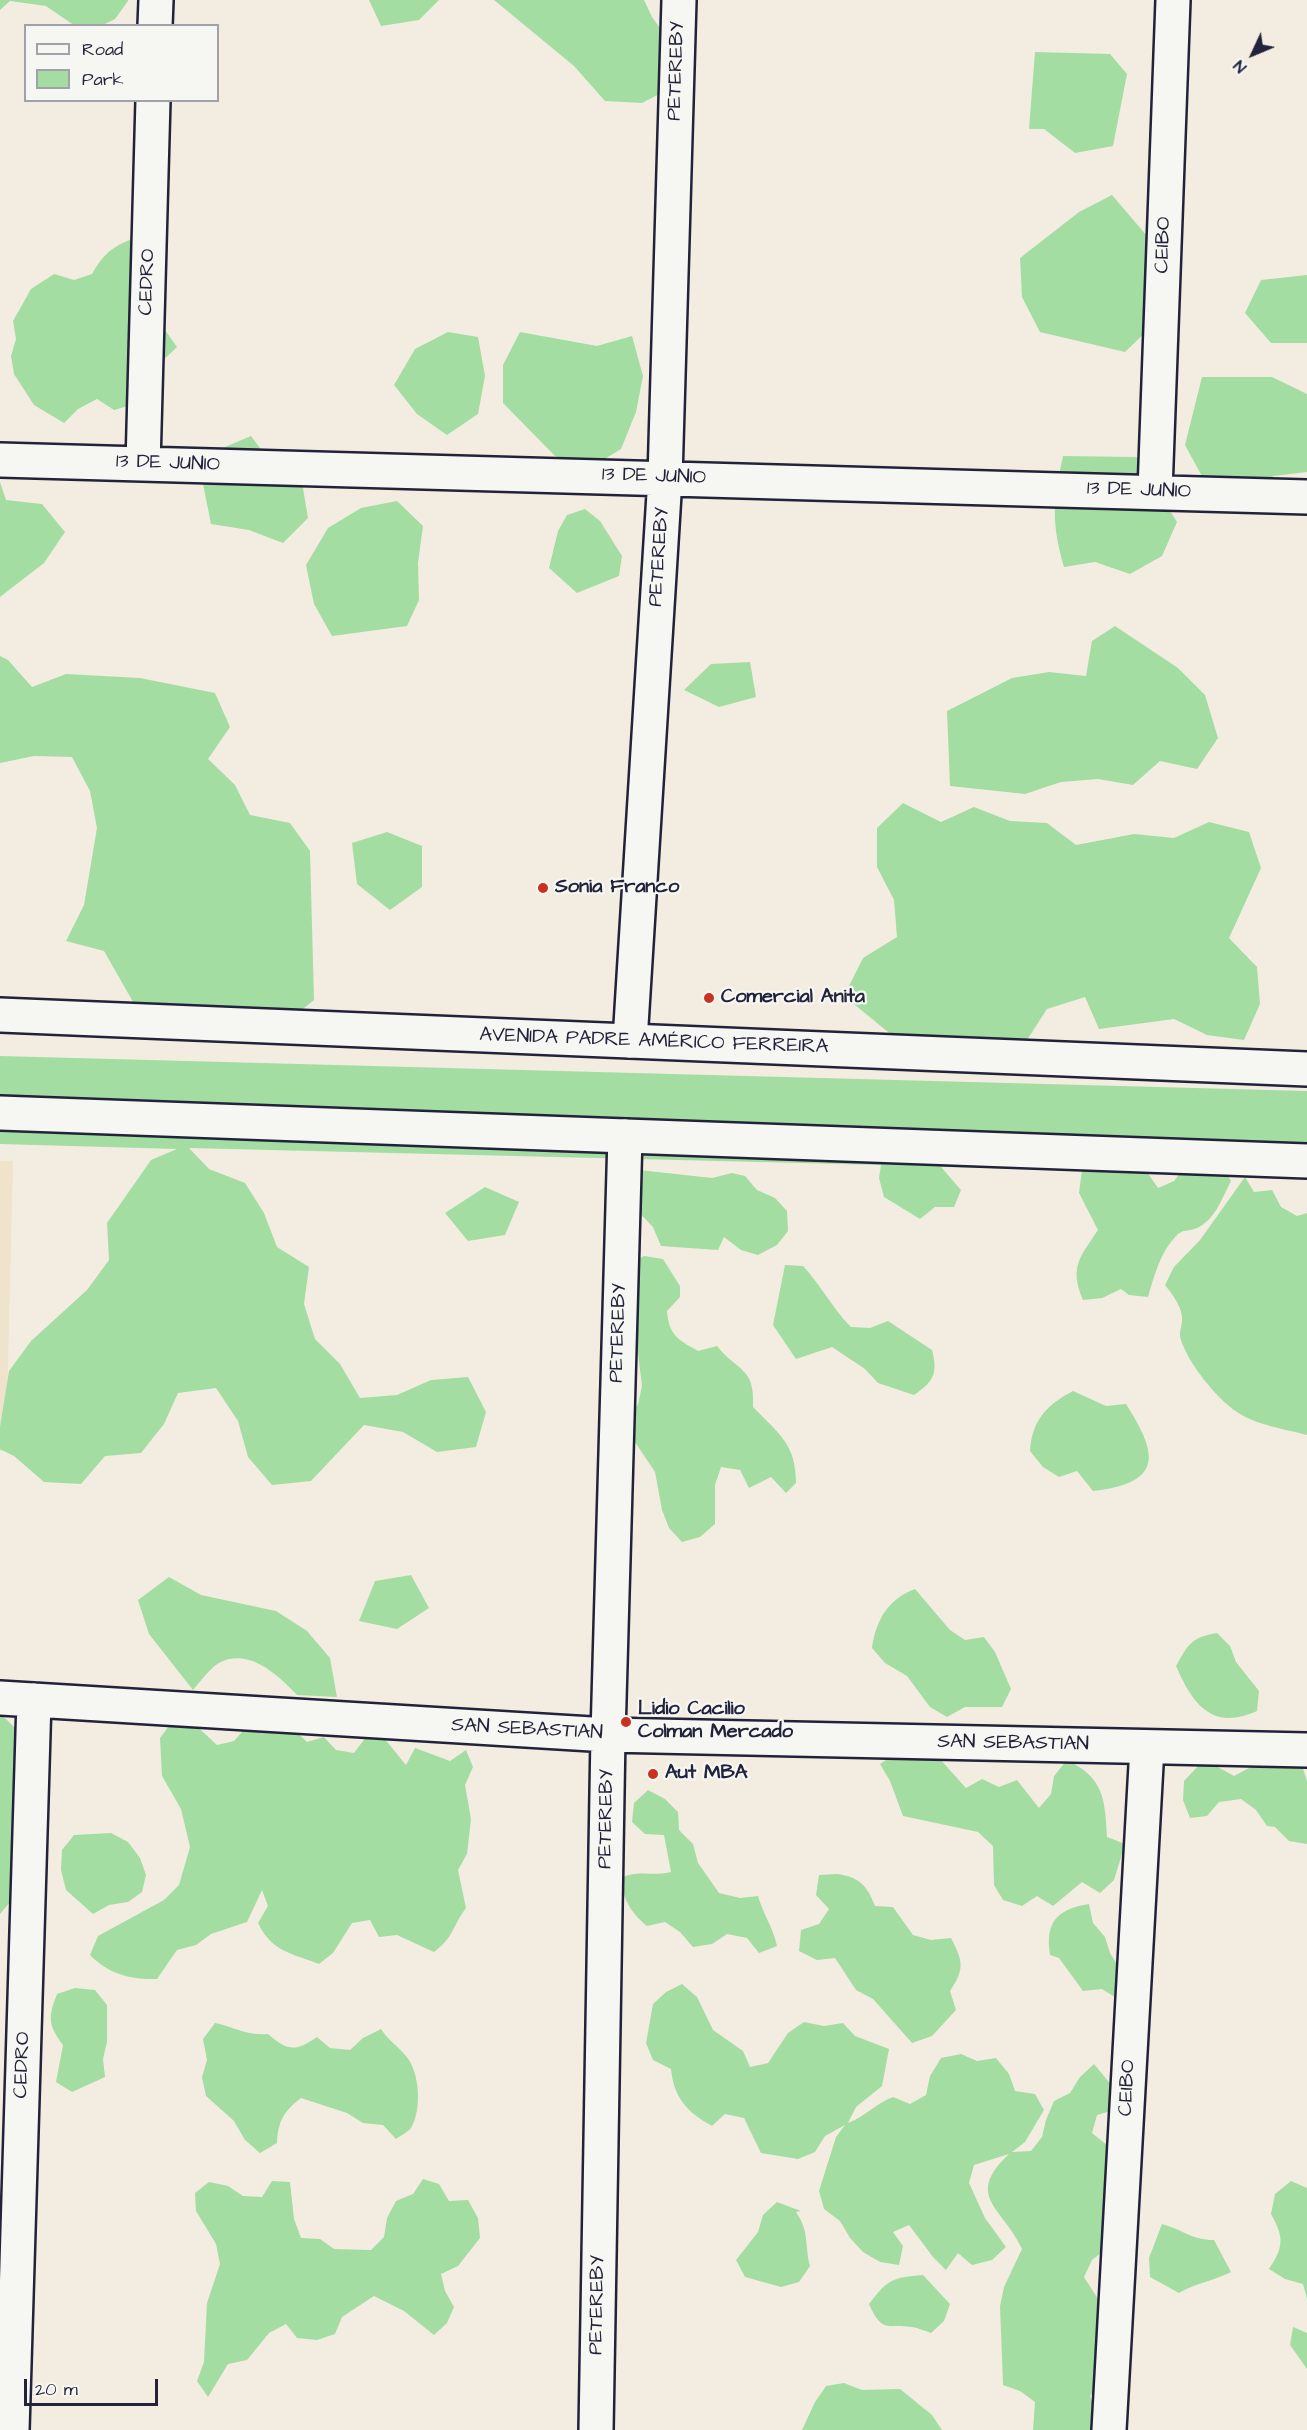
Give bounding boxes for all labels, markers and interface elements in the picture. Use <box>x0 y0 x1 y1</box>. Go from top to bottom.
street label: PETEREBY <box>663 21 691 121</box>
legend <box>24 24 219 102</box>
north arrow <box>1223 24 1283 84</box>
text: Road <box>82 37 123 62</box>
text: N <box>1229 55 1251 78</box>
text: Park <box>82 67 124 92</box>
street label: CEIBO <box>1151 216 1177 274</box>
street label: CEDRO <box>135 248 161 316</box>
street label: 13 DE JUNIO <box>115 450 221 478</box>
street label: 13 DE JUNIO <box>601 463 707 491</box>
street label: 13 DE JUNIO <box>1086 477 1192 505</box>
street label: PETEREBY <box>645 506 675 608</box>
place label: Sonia Franco <box>555 876 679 900</box>
marker: Sonia Franco <box>536 881 550 895</box>
place label: Comercial Anita <box>721 986 865 1010</box>
marker: Comercial Anita <box>702 991 716 1005</box>
street label: AVENIDA PADRE AMÉRICO FERREIRA <box>479 1024 829 1060</box>
street label: PETEREBY <box>605 1283 633 1383</box>
place label: Lidio Cacilio Colman Mercado <box>638 1698 793 1745</box>
street label: SAN SEBASTIAN <box>451 1714 603 1746</box>
marker: Lidio Cacilio Colman Mercado <box>619 1715 633 1729</box>
street label: SAN SEBASTIAN <box>937 1731 1089 1757</box>
place label: Aut MBA <box>665 1762 748 1786</box>
marker: Aut MBA <box>646 1767 660 1781</box>
street label: PETEREBY <box>594 1769 620 1869</box>
street label: CEDRO <box>10 2031 36 2099</box>
street label: CEIBO <box>1115 2059 1141 2117</box>
street label: PETEREBY <box>585 2255 611 2355</box>
scale bar <box>27 2367 160 2405</box>
text: 20 m <box>35 2377 78 2402</box>

